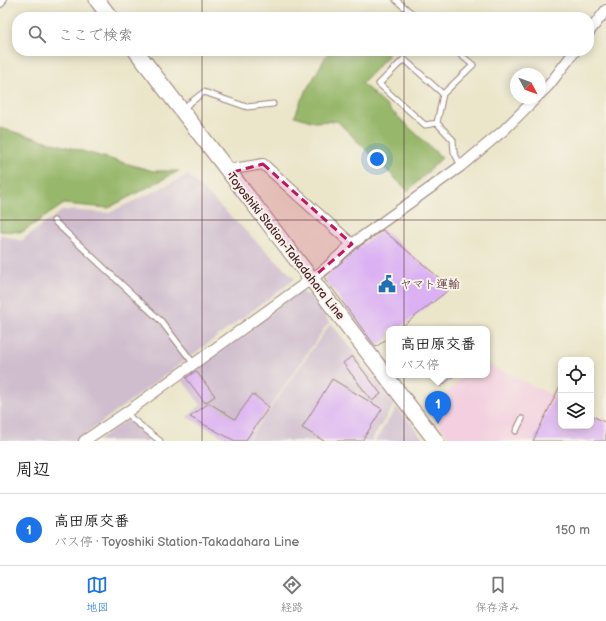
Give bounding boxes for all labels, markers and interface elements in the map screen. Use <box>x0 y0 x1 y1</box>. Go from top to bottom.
search box <box>12 12 594 56</box>
icon: search <box>26 23 48 45</box>
text: ここで検索 <box>58 26 133 45</box>
north arrow <box>510 68 546 104</box>
your location <box>367 149 387 169</box>
street label: Toyoshiki Station-Takadahara Line <box>224 170 348 323</box>
public building icon: ヤマト運輸 <box>377 274 397 294</box>
place label: ヤマト運輸 <box>400 277 460 292</box>
popup <box>386 326 490 378</box>
text: 高田原交番 <box>400 335 476 354</box>
text: バス停 <box>400 357 440 373</box>
map controls <box>558 357 594 429</box>
button: locate <box>558 357 594 393</box>
pin: 1 <box>425 391 451 424</box>
button: layers <box>558 393 594 429</box>
text: 周辺 <box>16 460 50 480</box>
text: 高田原交番 <box>54 512 129 531</box>
text: 1 <box>26 522 32 538</box>
text: 150 m <box>556 522 590 538</box>
text: バス停 · Toyoshiki Station-Takadahara Line <box>54 534 299 550</box>
tab: 地図 <box>86 574 108 614</box>
tab: 経路 <box>281 574 303 614</box>
tab: 保存済み <box>476 574 520 614</box>

